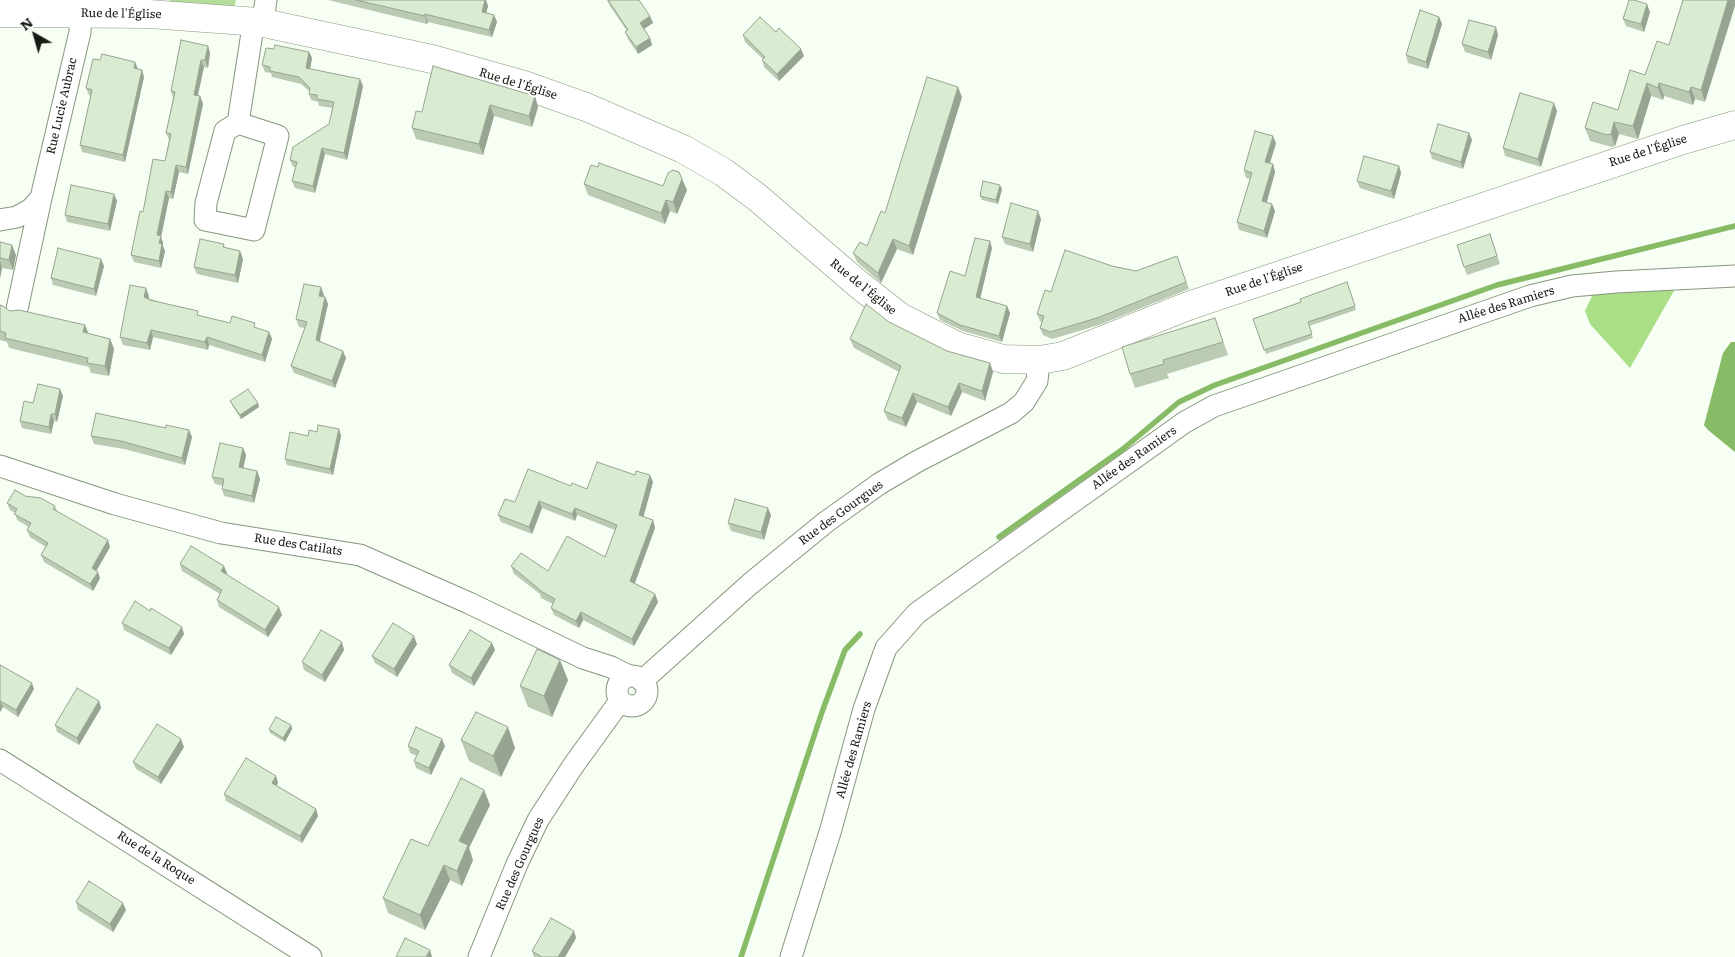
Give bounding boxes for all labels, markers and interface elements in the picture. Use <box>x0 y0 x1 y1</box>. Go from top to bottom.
street label: Rue de l'Église <box>80 6 162 22</box>
north arrow <box>10 10 60 60</box>
text: N <box>15 12 37 35</box>
street label: Rue Lucie Aubrac <box>44 56 80 156</box>
street label: Rue de l'Église <box>477 65 559 103</box>
street label: Rue de l'Église <box>1607 132 1689 170</box>
street label: Rue de l'Église <box>827 256 899 318</box>
street label: Rue de l'Église <box>1223 260 1305 300</box>
street label: Allée des Ramiers <box>1456 283 1556 327</box>
street label: Allée des Ramiers <box>1089 423 1179 493</box>
street label: Rue des Gourgues <box>796 478 886 548</box>
street label: Rue des Catilats <box>253 531 343 559</box>
street label: Allée des Ramiers <box>833 700 875 800</box>
street label: Rue des Gourgues <box>493 815 547 913</box>
street label: Rue de la Roque <box>114 828 198 888</box>

